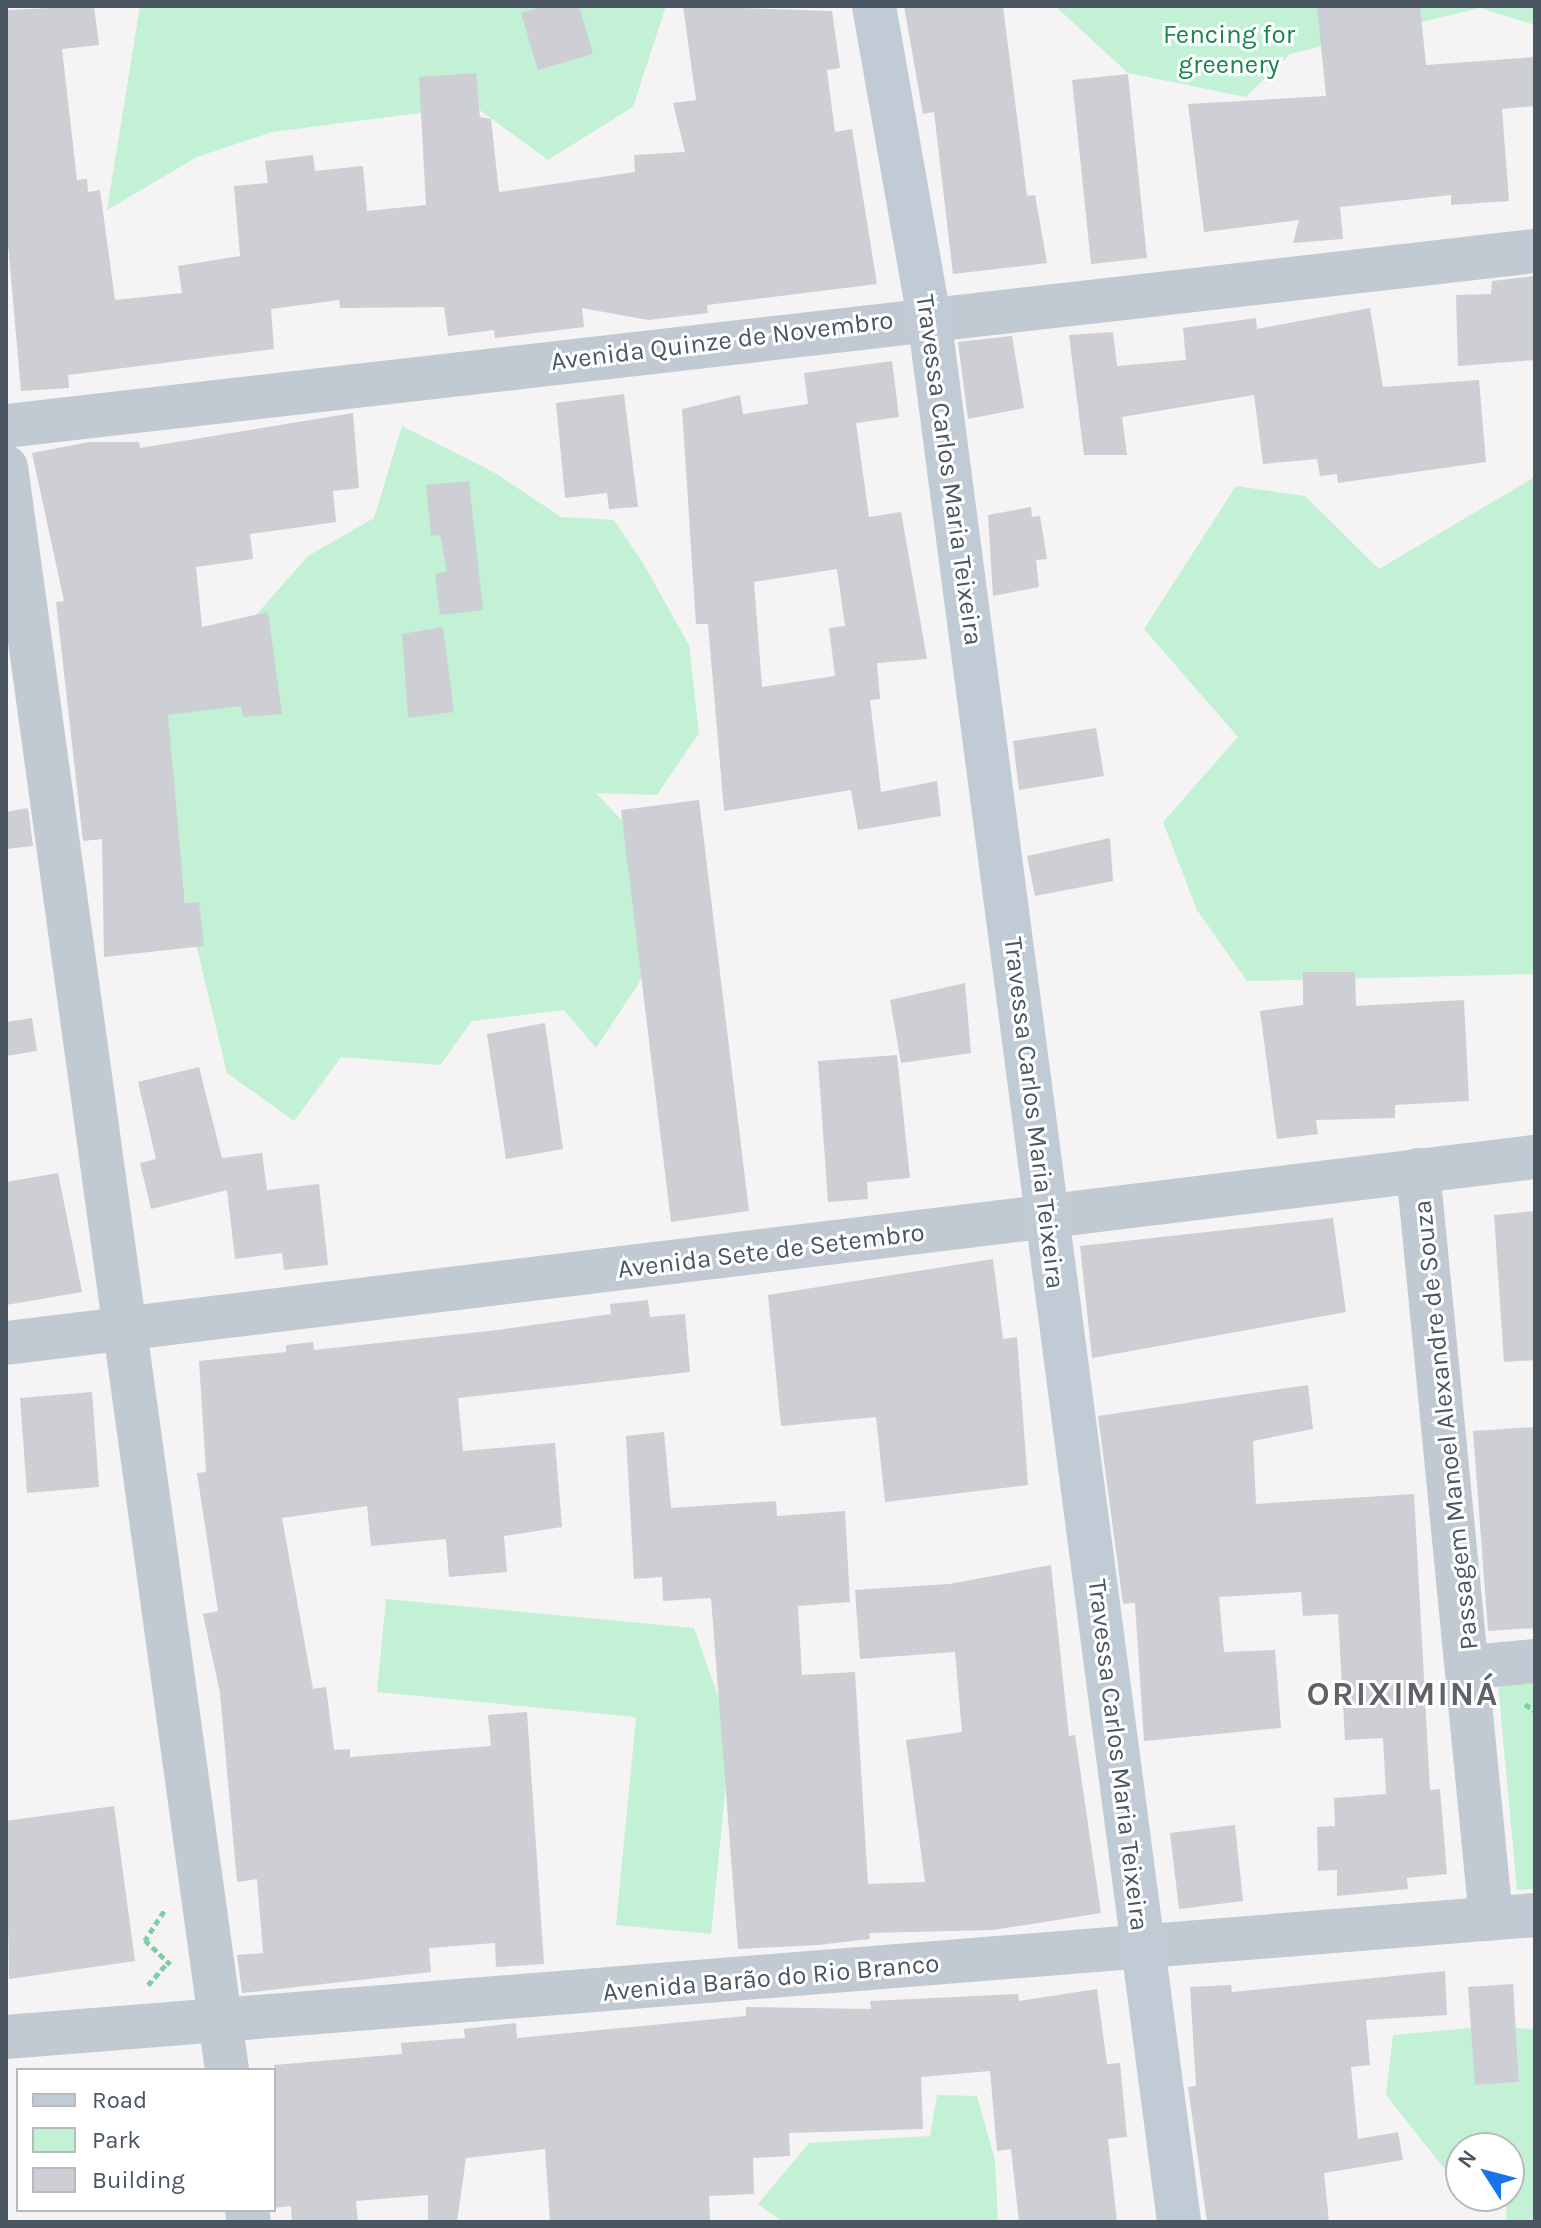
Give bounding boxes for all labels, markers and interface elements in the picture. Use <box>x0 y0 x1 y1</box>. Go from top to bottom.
park label: Fencing for greenery <box>1163 19 1295 80</box>
street label: Travessa Carlos Maria Teixeira <box>909 292 989 648</box>
street label: Avenida Quinze de Novembro <box>549 305 895 377</box>
street label: Travessa Carlos Maria Teixeira <box>997 935 1071 1291</box>
street label: Passagem Manoel Alexandre de Souza <box>1407 1198 1485 1652</box>
street label: Avenida Sete de Setembro <box>616 1217 926 1285</box>
street label: Travessa Carlos Maria Teixeira <box>1081 1577 1155 1933</box>
district label: ORIXIMINÁ <box>1307 1675 1499 1715</box>
street label: Avenida Barão do Rio Branco <box>601 1948 941 2008</box>
legend <box>16 2068 276 2212</box>
text: Road <box>92 2086 147 2114</box>
text: Park <box>92 2126 141 2154</box>
north arrow <box>1445 2132 1525 2212</box>
text: N <box>1452 2145 1482 2173</box>
text: Building <box>92 2166 185 2194</box>

